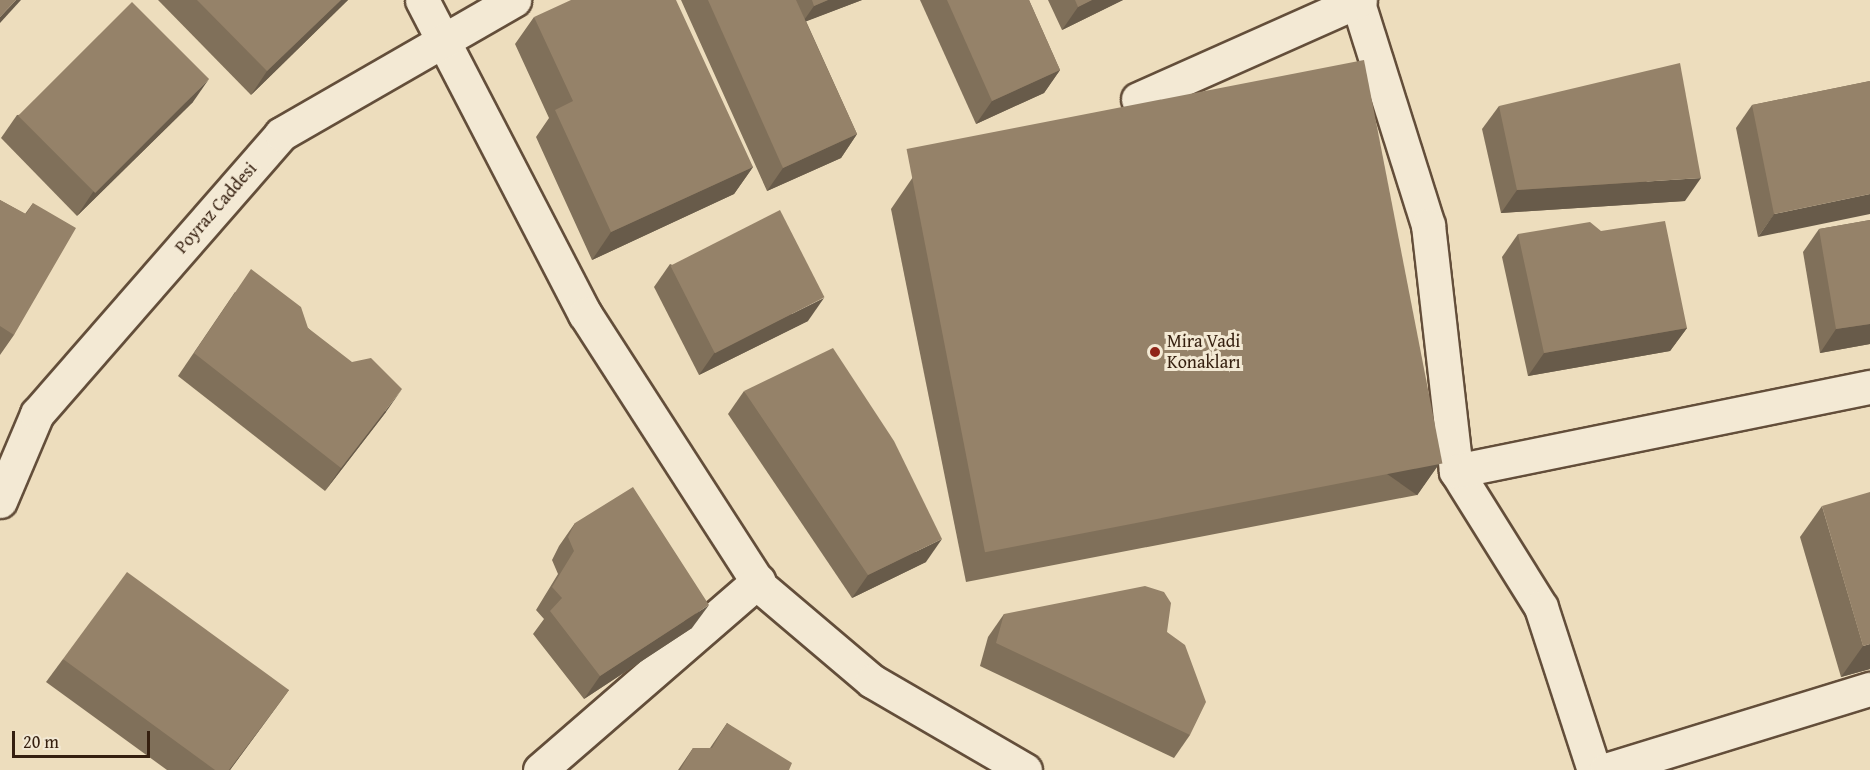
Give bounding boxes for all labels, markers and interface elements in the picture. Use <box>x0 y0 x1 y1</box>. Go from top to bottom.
street label: Poyraz Caddesi <box>171 158 261 258</box>
place label: Mira Vadi Konakları <box>1167 331 1241 374</box>
marker: Mira Vadi Konakları <box>1148 345 1162 359</box>
scale bar <box>15 719 153 757</box>
text: 20 m <box>23 728 59 755</box>

